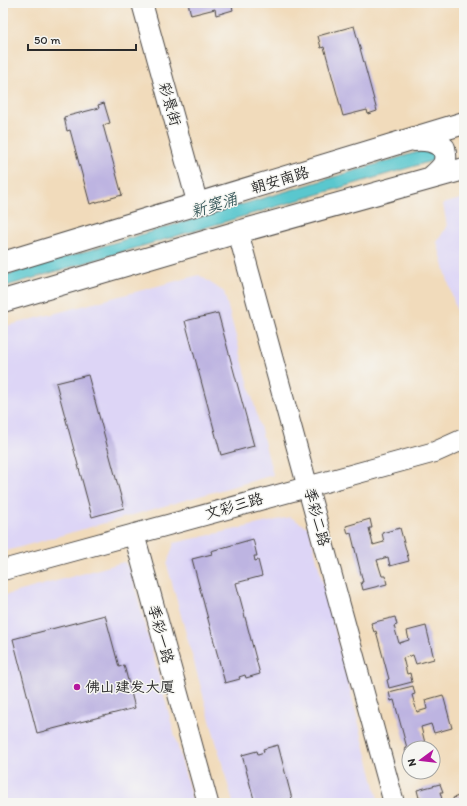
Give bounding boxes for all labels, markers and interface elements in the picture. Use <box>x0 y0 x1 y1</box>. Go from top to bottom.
scale bar <box>28 26 136 52</box>
text: 50 m <box>34 33 60 47</box>
street label: 彩景街 <box>155 80 185 128</box>
street label: 朝安南路 <box>249 163 311 197</box>
water label: 新窦涌 <box>188 189 241 221</box>
street label: 季彩二路 <box>301 486 333 548</box>
street label: 文彩三路 <box>203 489 265 523</box>
street label: 季彩一路 <box>145 603 177 665</box>
place label: 佛山建发大厦 <box>85 678 175 696</box>
marker: 佛山建发大厦 <box>72 682 82 692</box>
north arrow <box>401 740 441 780</box>
text: N <box>405 757 419 768</box>

